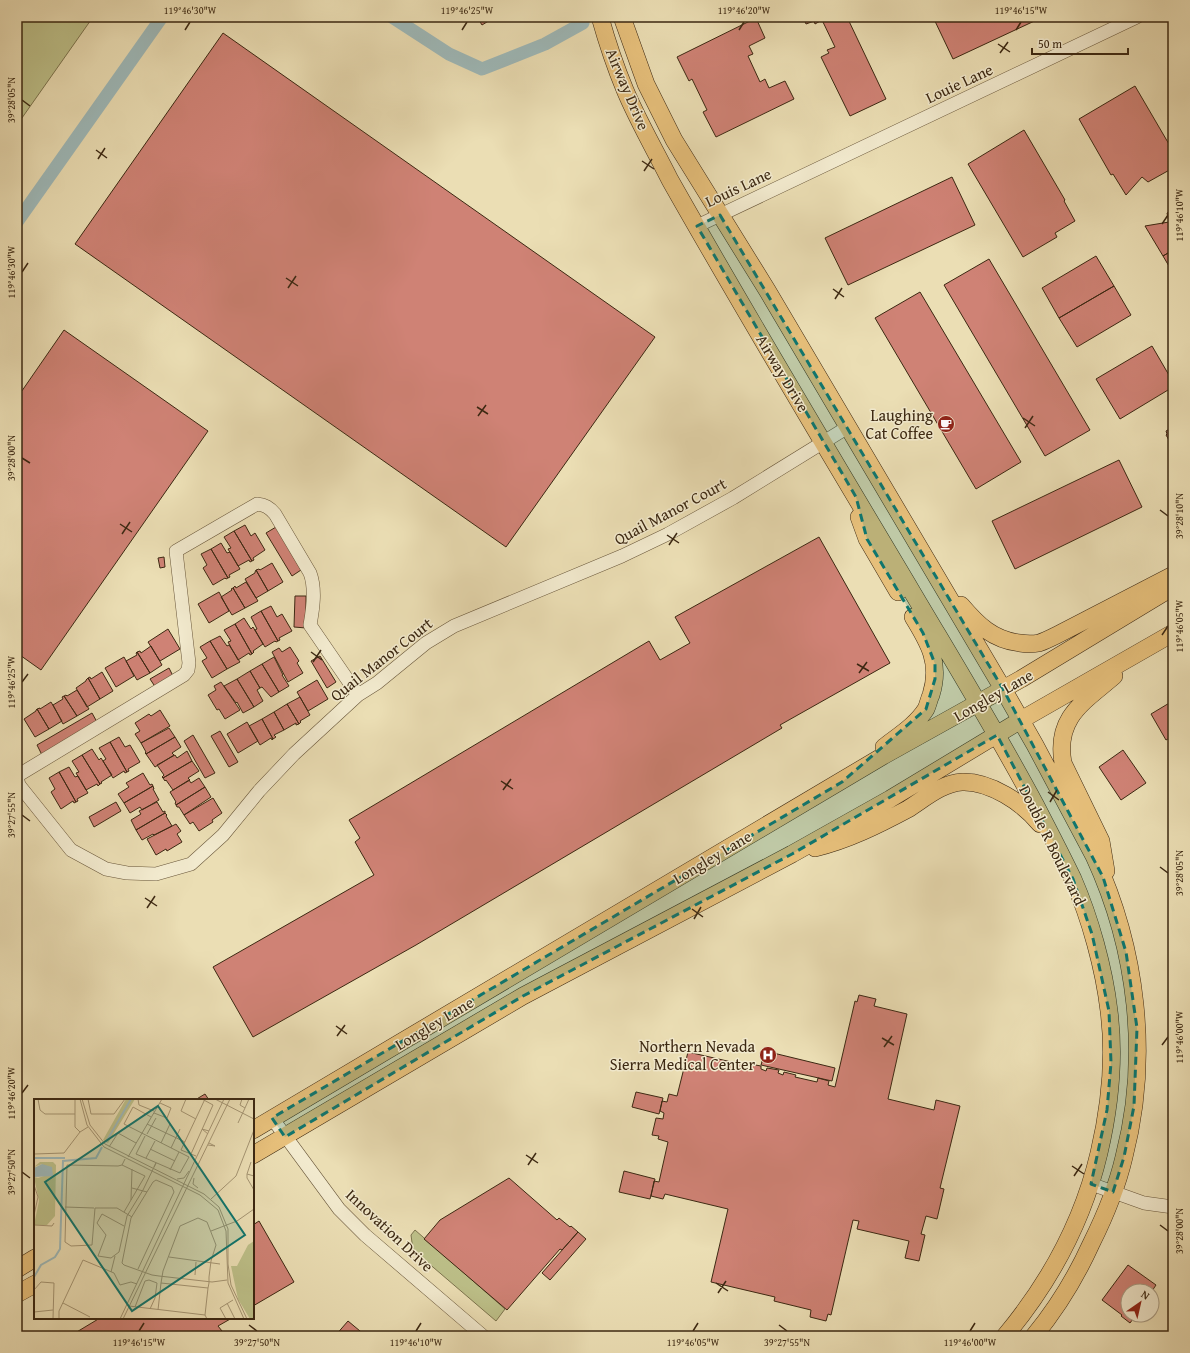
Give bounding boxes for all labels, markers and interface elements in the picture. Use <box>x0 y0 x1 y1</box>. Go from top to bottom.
text: 119°46'30"W <box>164 3 217 18</box>
text: 119°46'25"W <box>441 3 494 18</box>
text: 119°46'20"W <box>718 3 771 18</box>
text: 119°46'15"W <box>995 3 1048 18</box>
scale bar <box>1032 30 1128 56</box>
text: 50 m <box>1038 35 1062 52</box>
street label: Airway Drive <box>600 44 656 134</box>
street label: Louie Lane <box>921 57 997 109</box>
text: 39°28'05"N <box>4 77 19 123</box>
street label: Louis Lane <box>701 161 775 213</box>
text: 119°46'10"W <box>1172 188 1187 241</box>
text: 119°46'30"W <box>4 245 19 298</box>
street label: Airway Drive <box>750 330 816 416</box>
place label: Laughing Cat Coffee <box>865 403 933 445</box>
cafe icon: Laughing Cat Coffee <box>936 414 956 434</box>
text: 39°28'00"N <box>4 435 19 481</box>
street label: Quail Manor Court <box>610 471 731 551</box>
text: 39°28'10"N <box>1172 493 1187 539</box>
text: 119°46'05"W <box>1172 599 1187 652</box>
street label: Quail Manor Court <box>325 611 438 707</box>
text: 119°46'25"W <box>4 655 19 708</box>
street label: Longley Lane <box>949 663 1037 727</box>
street label: Double R Boulevard <box>1013 781 1093 910</box>
text: 39°27'55"N <box>4 792 19 838</box>
street label: Longley Lane <box>668 824 756 890</box>
text: 39°28'05"N <box>1172 850 1187 896</box>
street label: Longley Lane <box>390 990 478 1056</box>
text: 119°46'00"W <box>1172 1010 1187 1063</box>
place label: Northern Nevada Sierra Medical Center <box>610 1034 755 1076</box>
hospital icon: Northern Nevada Sierra Medical Center <box>758 1045 778 1065</box>
text: 119°46'20"W <box>4 1066 19 1119</box>
inset map <box>34 1099 254 1319</box>
text: 39°27'50"N <box>4 1149 19 1195</box>
street label: Innovation Drive <box>341 1183 439 1277</box>
text: 39°28'00"N <box>1172 1208 1187 1254</box>
north arrow <box>1120 1283 1160 1323</box>
text: N <box>1138 1286 1154 1304</box>
text: 119°46'15"W <box>113 1335 166 1350</box>
text: 39°27'50"N <box>234 1335 280 1350</box>
text: 119°46'10"W <box>390 1335 443 1350</box>
text: 119°46'05"W <box>667 1335 720 1350</box>
text: 39°27'55"N <box>764 1335 810 1350</box>
text: 119°46'00"W <box>944 1335 997 1350</box>

